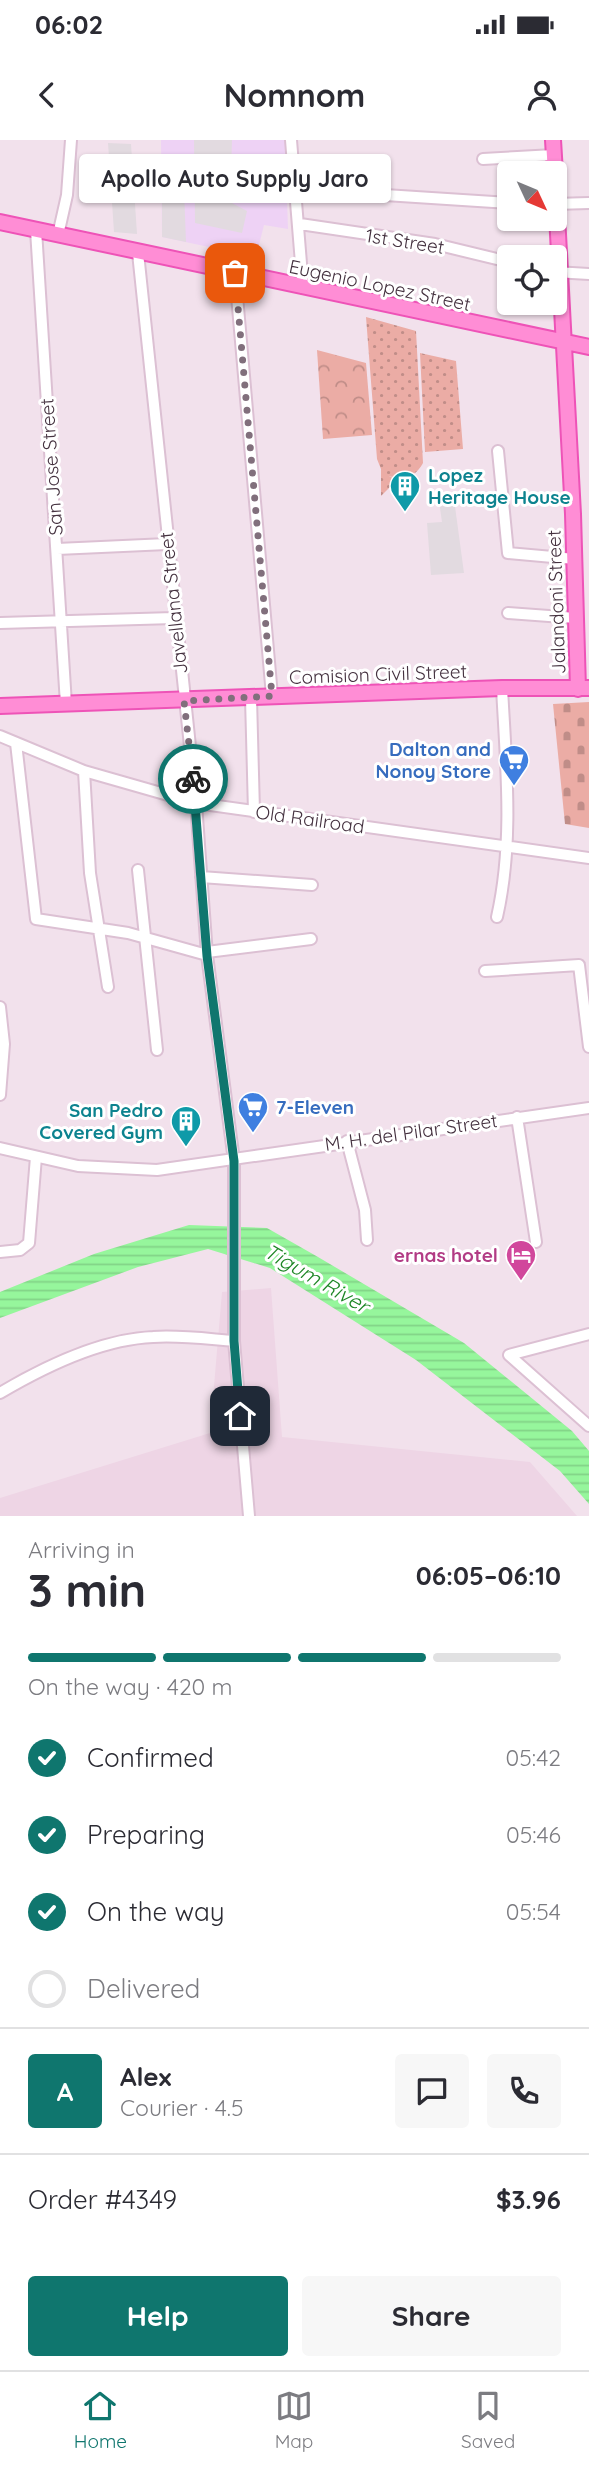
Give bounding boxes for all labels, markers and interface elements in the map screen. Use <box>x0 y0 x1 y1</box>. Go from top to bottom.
text: 06:02 <box>35 8 103 41</box>
text: Nomnom <box>224 75 365 115</box>
icon: back <box>28 76 66 114</box>
icon: person <box>523 76 561 114</box>
callout: Apollo Auto Supply Jaro <box>79 154 391 203</box>
north arrow <box>497 161 567 231</box>
map controls <box>497 161 567 315</box>
text: Apollo Auto Supply Jaro <box>101 164 369 193</box>
street label: 1st Street <box>364 223 446 259</box>
pin <box>205 243 265 303</box>
button: locate <box>497 245 567 315</box>
icon: bag <box>216 254 254 292</box>
street label: Eugenio Lopez Street <box>287 254 473 316</box>
street label: San Jose Street <box>34 398 68 536</box>
place label: Lopez Heritage House <box>428 463 571 509</box>
building icon: Lopez Heritage House <box>388 469 422 513</box>
street label: Jalandoni Street <box>541 529 571 675</box>
street label: Javellana Street <box>154 531 192 675</box>
street label: Comision Civil Street <box>289 659 467 689</box>
place label: Dalton and Nonoy Store <box>376 737 491 783</box>
supermarket icon: Dalton and Nonoy Store <box>497 743 531 787</box>
courier <box>158 744 228 814</box>
icon: bike <box>174 760 212 798</box>
street label: Old Railroad <box>254 799 366 839</box>
supermarket icon: 7-Eleven <box>236 1090 270 1134</box>
place label: 7-Eleven <box>276 1095 354 1119</box>
place label: San Pedro Covered Gym <box>39 1098 163 1144</box>
building icon: San Pedro Covered Gym <box>169 1104 203 1148</box>
street label: M. H. del Pilar Street <box>323 1108 499 1156</box>
water label: Tigum River <box>260 1238 376 1320</box>
hotel icon: ernas hotel <box>504 1238 538 1282</box>
place label: ernas hotel <box>394 1243 498 1267</box>
pin <box>210 1386 270 1446</box>
icon: home <box>221 1397 259 1435</box>
text: Arriving in <box>28 1535 135 1564</box>
text: 06:05–06:10 <box>416 1559 561 1592</box>
text: 3 min <box>28 1561 146 1619</box>
text: On the way · 420 m <box>28 1672 233 1701</box>
icon: check <box>28 1739 66 1777</box>
text: Confirmed <box>87 1741 214 1774</box>
text: 05:42 <box>506 1743 561 1772</box>
icon: check <box>28 1816 66 1854</box>
text: Preparing <box>87 1818 205 1851</box>
text: 05:46 <box>506 1820 561 1849</box>
icon: check <box>28 1893 66 1931</box>
text: On the way <box>87 1895 225 1928</box>
text: 05:54 <box>506 1897 561 1926</box>
text: Delivered <box>87 1972 200 2005</box>
button: chat <box>395 2054 469 2128</box>
button: phone <box>487 2054 561 2128</box>
text: Alex <box>120 2060 171 2093</box>
text: A <box>57 2075 73 2108</box>
text: Courier · 4.5 <box>120 2093 244 2122</box>
text: Order #4349 <box>28 2183 177 2216</box>
text: $3.96 <box>496 2183 561 2216</box>
button: Help <box>28 2276 288 2356</box>
button: Share <box>302 2276 561 2356</box>
tab: Home <box>74 2387 127 2453</box>
tab: Map <box>275 2387 313 2453</box>
tab: Saved <box>461 2387 515 2453</box>

